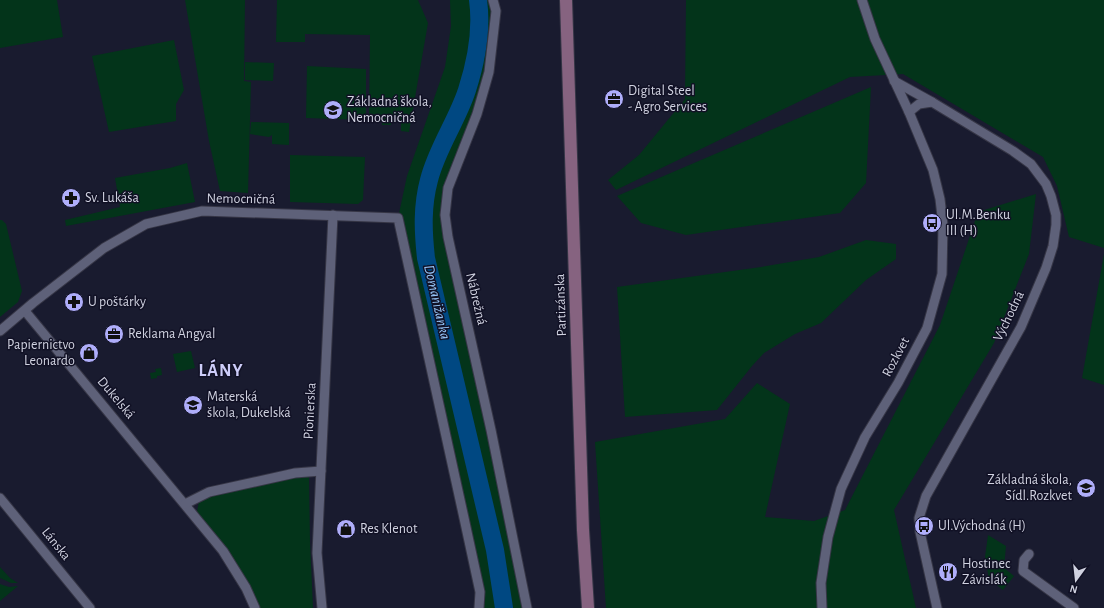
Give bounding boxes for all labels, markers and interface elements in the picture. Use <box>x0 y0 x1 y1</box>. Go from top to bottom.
place label: Digital Steel - Agro Services <box>628 84 707 114</box>
office icon: Digital Steel - Agro Services <box>603 88 625 110</box>
place label: Základná škola, Nemocničná <box>347 95 432 125</box>
school or university icon: Základná škola, Nemocničná <box>322 99 344 121</box>
pharmacy icon: Sv. Lukáša <box>60 187 82 209</box>
place label: Sv. Lukáša <box>85 191 139 205</box>
street label: Nemocničná <box>207 191 276 207</box>
place label: Ul.M.Benku III (H) <box>946 208 1010 238</box>
bus stop icon: Ul.M.Benku III (H) <box>921 212 943 234</box>
water label: Domanižanka <box>421 263 453 341</box>
street label: Nábrežná <box>463 271 489 327</box>
street label: Partizánska <box>553 273 569 337</box>
street label: Východná <box>991 288 1027 343</box>
pharmacy icon: U poštárky <box>63 291 85 313</box>
place label: U poštárky <box>88 295 146 309</box>
office icon: Reklama Angyal <box>103 323 125 345</box>
place label: Reklama Angyal <box>128 327 216 341</box>
street label: Rozkvet <box>880 334 912 379</box>
place label: Papiernictvo Leonardo <box>7 338 75 368</box>
shop icon: Papiernictvo Leonardo <box>78 342 100 364</box>
district label: LÁNY <box>198 359 244 380</box>
street label: Dukelská <box>95 374 138 422</box>
street label: Pionierska <box>302 382 319 440</box>
place label: Materská škola, Dukelská <box>207 390 291 420</box>
school or university icon: Materská škola, Dukelská <box>182 394 204 416</box>
place label: Základná škola, Sídl.Rozkvet <box>987 473 1073 503</box>
school or university icon: Základná škola, Sídl.Rozkvet <box>1075 477 1097 499</box>
bus stop icon: Ul.Východná (H) <box>913 515 935 537</box>
shop icon: Res Klenot <box>335 518 357 540</box>
place label: Ul.Východná (H) <box>938 519 1026 533</box>
place label: Res Klenot <box>360 522 418 536</box>
street label: Lánska <box>39 525 73 563</box>
place label: Hostinec Závislák <box>962 557 1011 587</box>
north arrow <box>1056 560 1096 600</box>
restaurant icon: Hostinec Závislák <box>937 561 959 583</box>
text: N <box>1068 583 1079 595</box>

